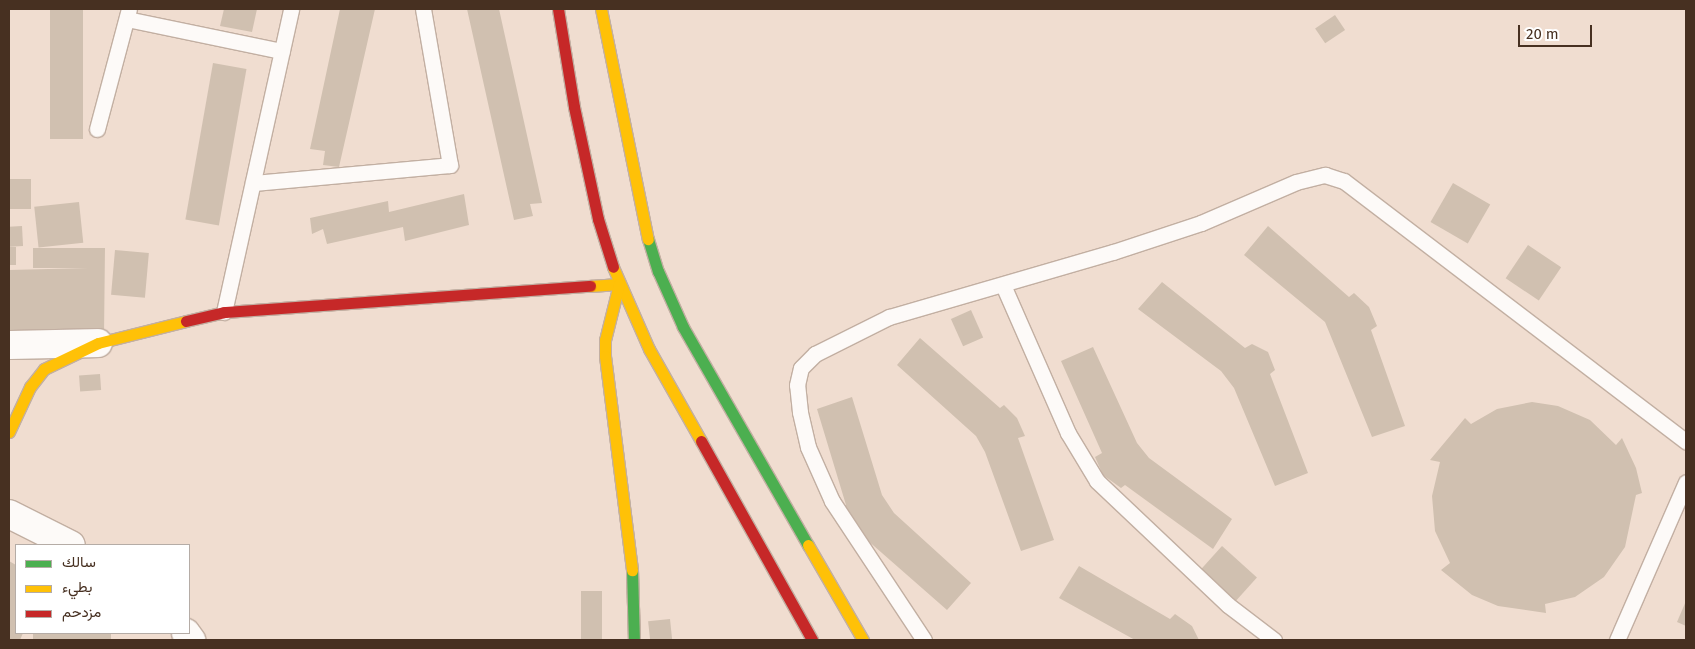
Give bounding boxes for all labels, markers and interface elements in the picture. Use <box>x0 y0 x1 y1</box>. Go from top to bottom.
scale bar <box>1520 15 1594 47</box>
text: 20 m <box>1526 25 1559 43</box>
legend <box>15 544 190 634</box>
text: سالك <box>62 553 96 571</box>
text: بطيء <box>62 578 92 596</box>
text: مزدحم <box>62 603 101 621</box>

